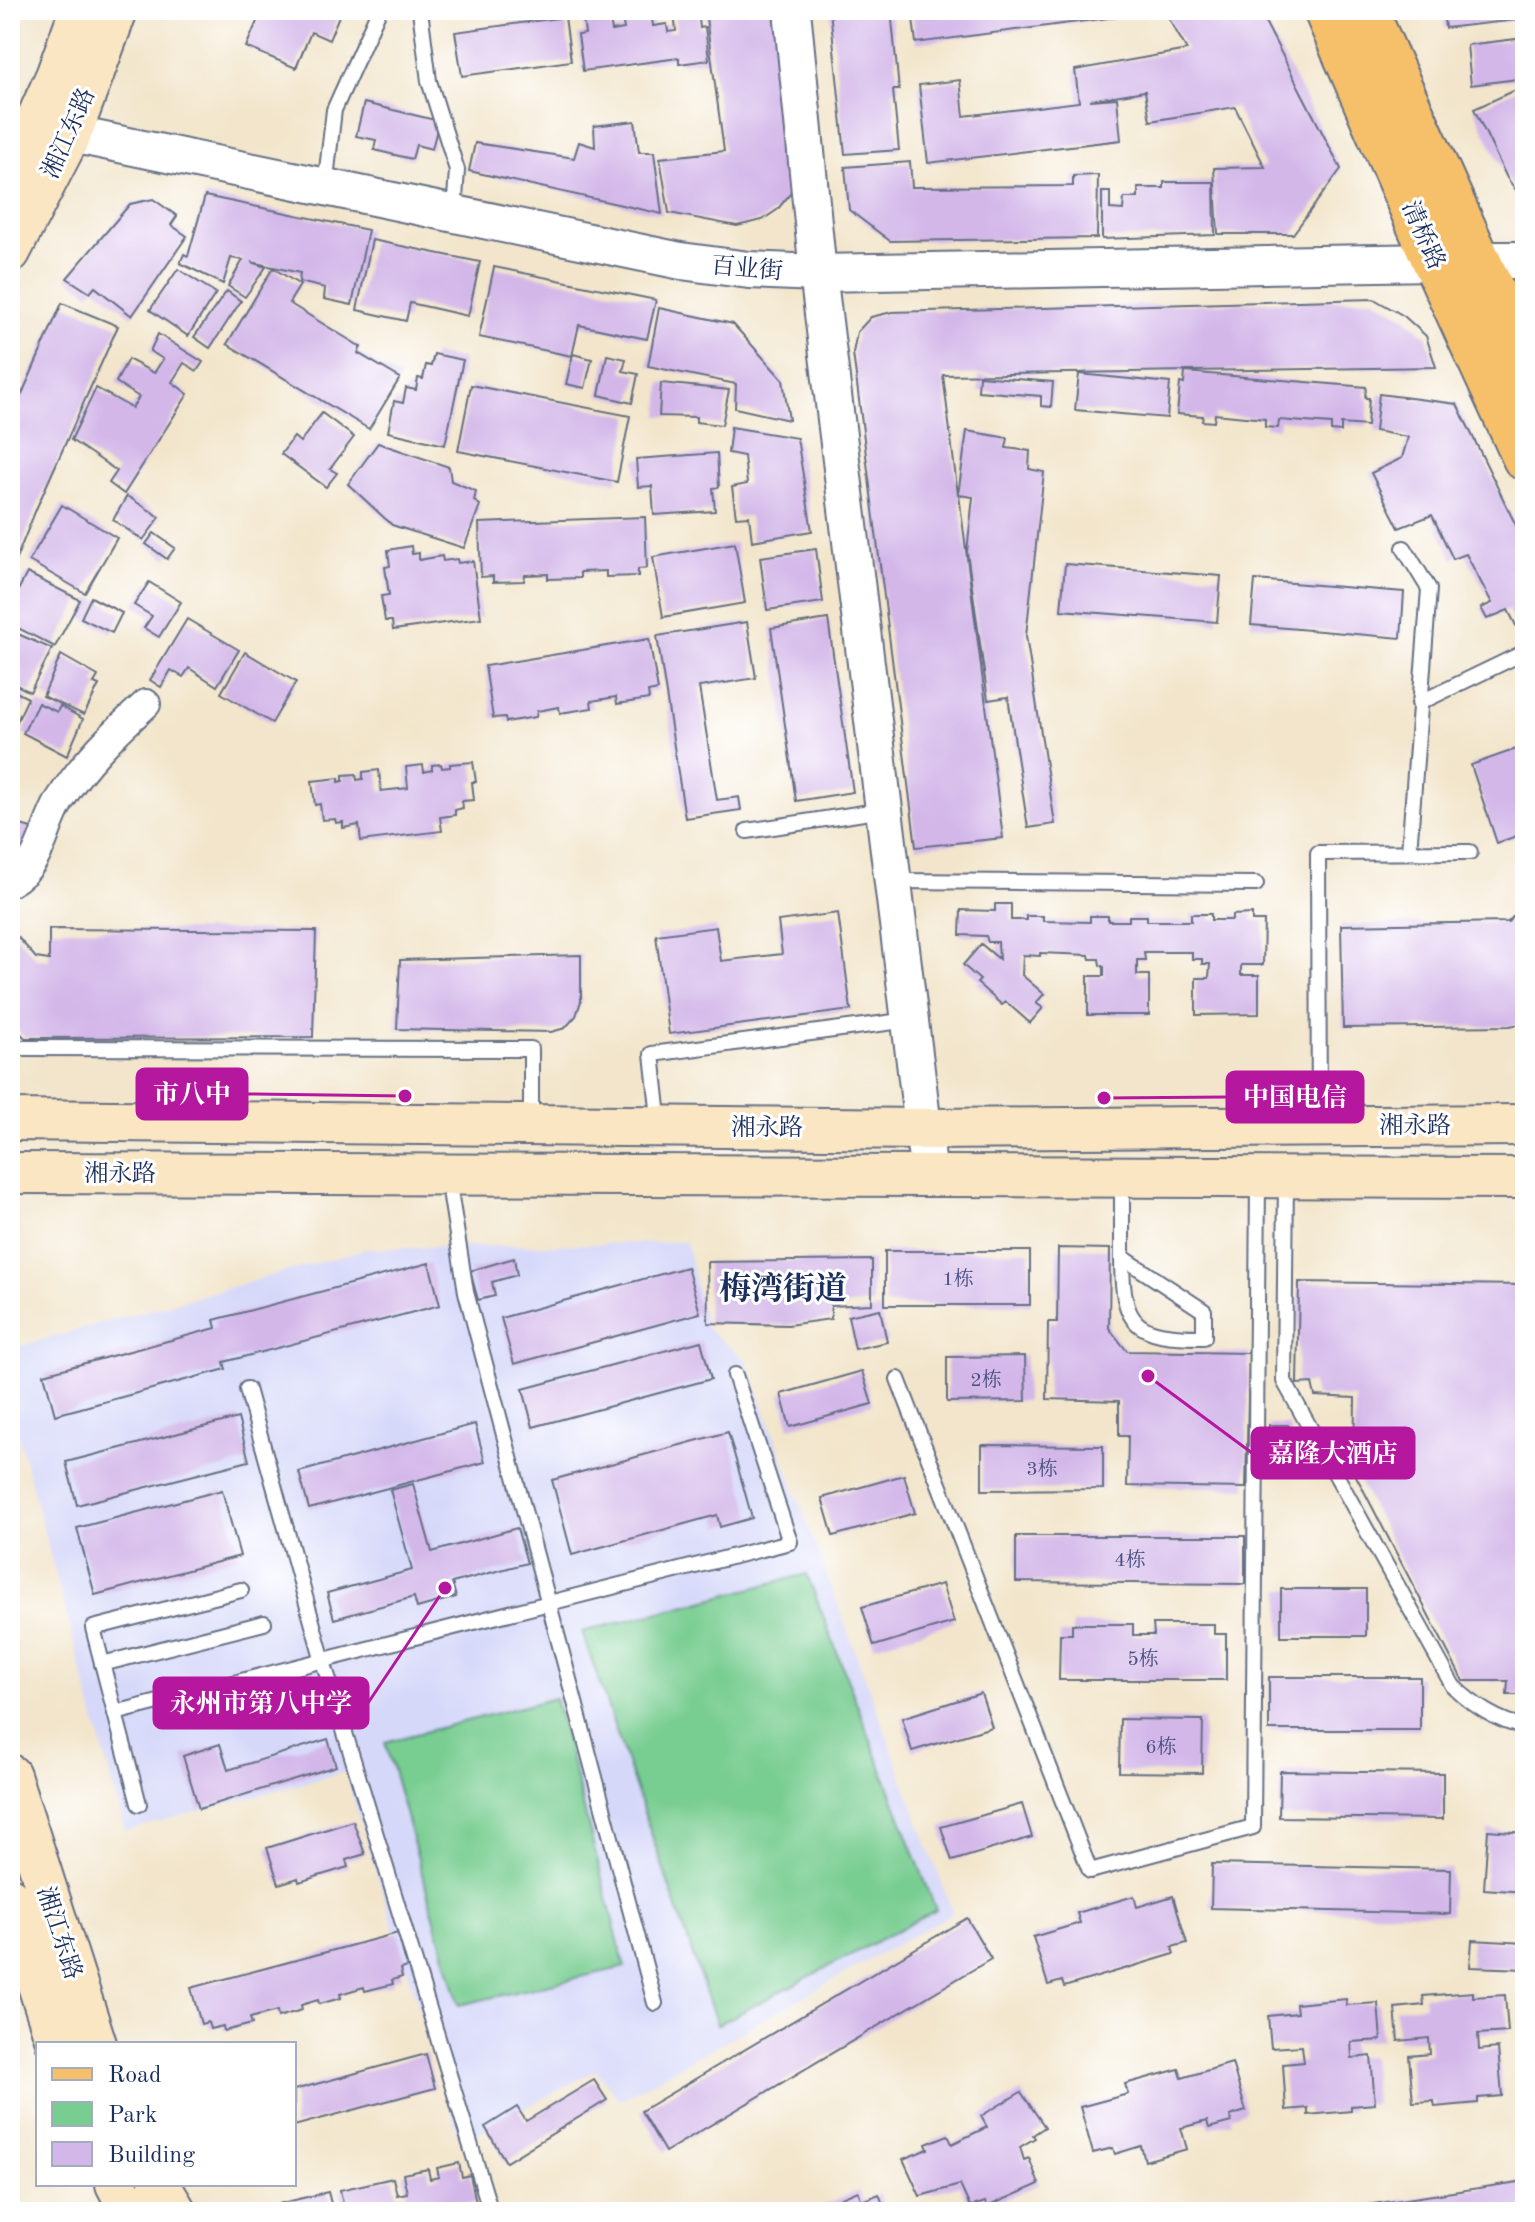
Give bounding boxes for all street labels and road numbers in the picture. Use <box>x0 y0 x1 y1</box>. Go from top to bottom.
street label: 湘江东路 <box>37 84 100 183</box>
street label: 清桥路 <box>1397 197 1451 274</box>
street label: 百业街 <box>710 252 784 285</box>
street label: 湘永路 <box>1379 1112 1451 1139</box>
street label: 湘永路 <box>731 1114 803 1141</box>
street label: 湘永路 <box>84 1160 156 1187</box>
street label: 湘江东路 <box>32 1883 87 1983</box>

